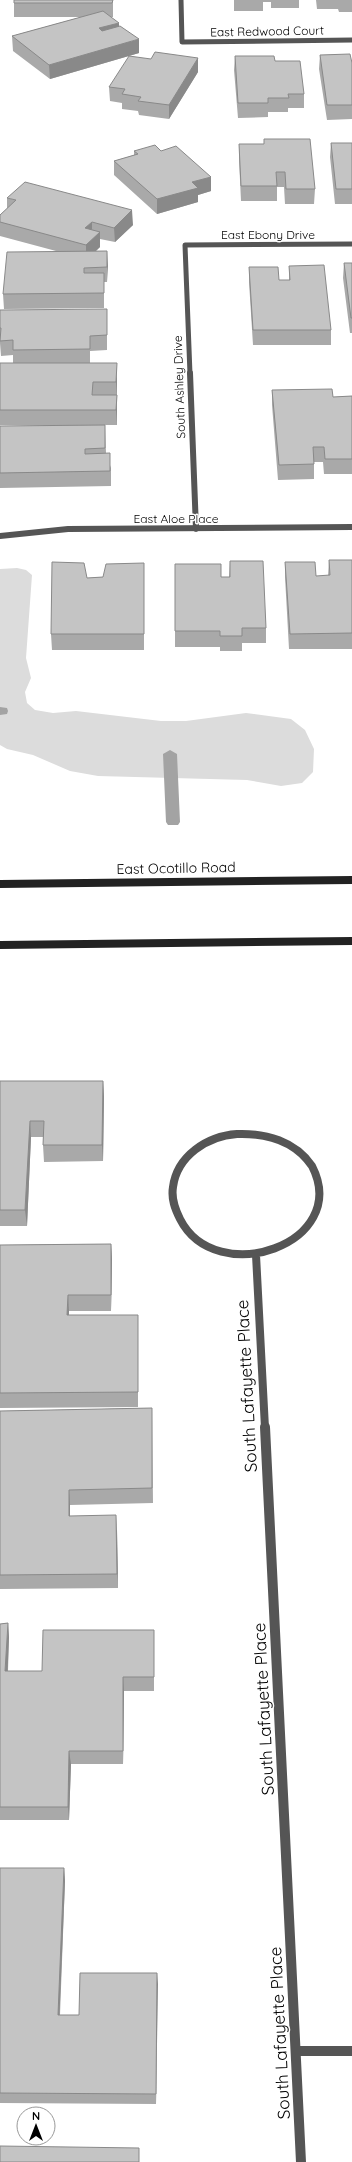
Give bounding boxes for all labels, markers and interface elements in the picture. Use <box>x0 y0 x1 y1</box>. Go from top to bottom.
street label: East Redwood Court <box>210 23 324 39</box>
street label: East Ebony Drive <box>221 227 315 242</box>
street label: South Ashley Drive <box>170 335 188 439</box>
street label: East Aloe Place <box>134 511 219 526</box>
street label: East Ocotillo Road <box>116 858 236 878</box>
street label: South Lafayette Place <box>231 1299 261 1473</box>
street label: South Lafayette Place <box>248 1622 278 1796</box>
street label: South Lafayette Place <box>264 1946 294 2120</box>
north arrow <box>16 2106 56 2146</box>
text: N <box>32 2109 40 2123</box>

